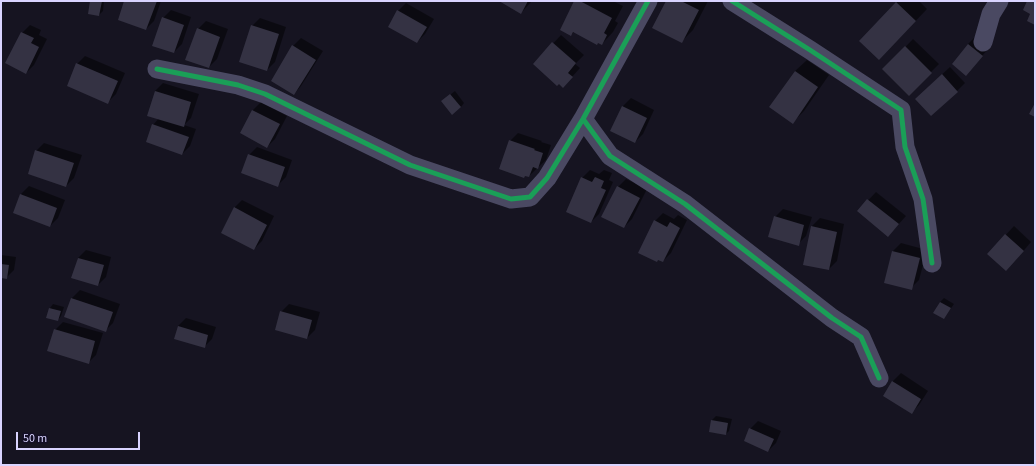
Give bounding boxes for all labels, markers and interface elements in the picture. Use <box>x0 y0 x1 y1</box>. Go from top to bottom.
scale bar <box>18 424 142 450</box>
text: 50 m <box>23 430 47 447</box>

